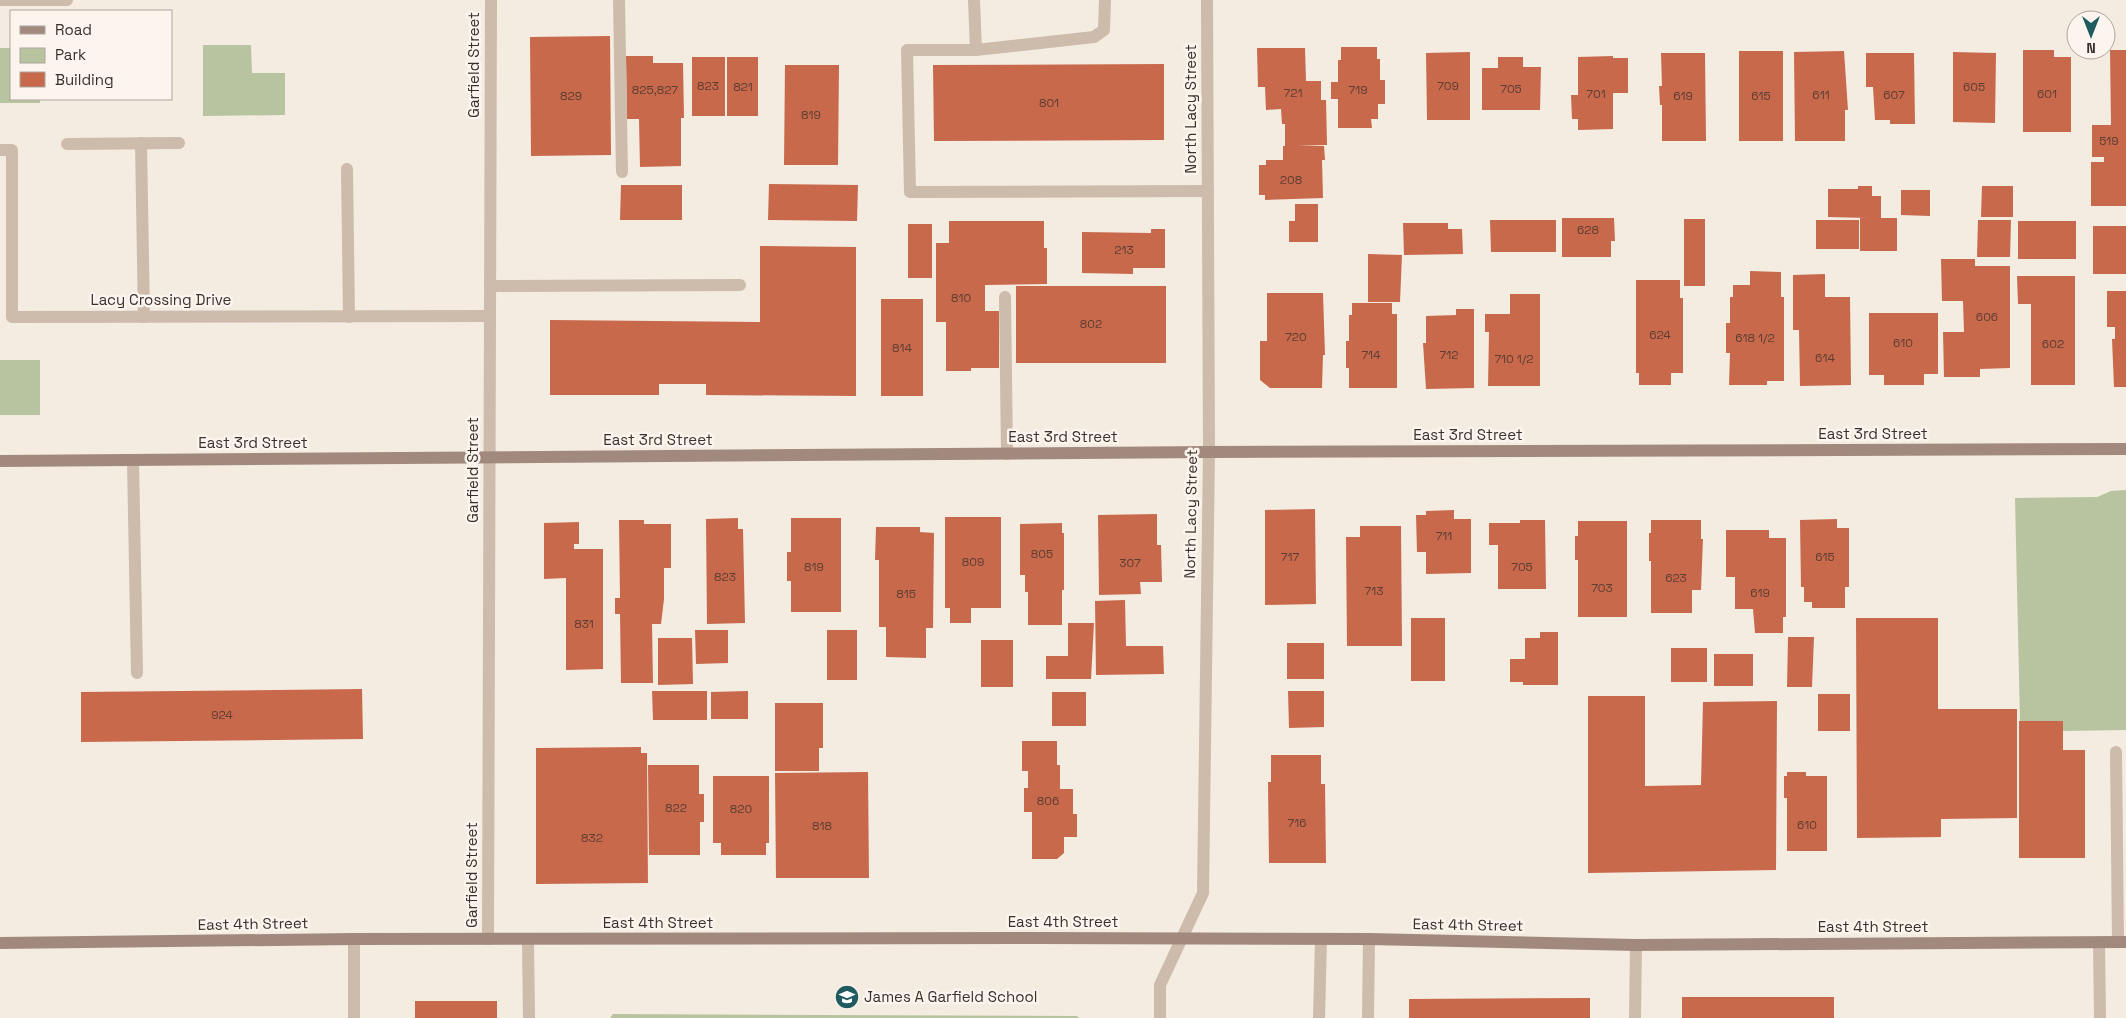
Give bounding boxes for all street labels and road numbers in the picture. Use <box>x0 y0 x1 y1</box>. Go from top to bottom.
street label: Garfield Street <box>464 12 483 118</box>
street label: North Lacy Street <box>1181 44 1200 174</box>
street label: Lacy Crossing Drive <box>90 290 232 309</box>
street label: Garfield Street <box>463 417 482 523</box>
street label: East 3rd Street <box>1818 424 1928 443</box>
street label: East 3rd Street <box>1413 425 1523 444</box>
street label: East 3rd Street <box>1008 427 1118 446</box>
street label: East 3rd Street <box>603 430 713 449</box>
street label: East 3rd Street <box>198 433 308 452</box>
street label: North Lacy Street <box>1180 449 1201 579</box>
street label: Garfield Street <box>462 822 481 928</box>
street label: East 4th Street <box>1008 912 1118 931</box>
street label: East 4th Street <box>197 913 309 934</box>
street label: East 4th Street <box>603 913 713 932</box>
street label: East 4th Street <box>1413 914 1524 935</box>
street label: East 4th Street <box>1818 917 1928 936</box>

